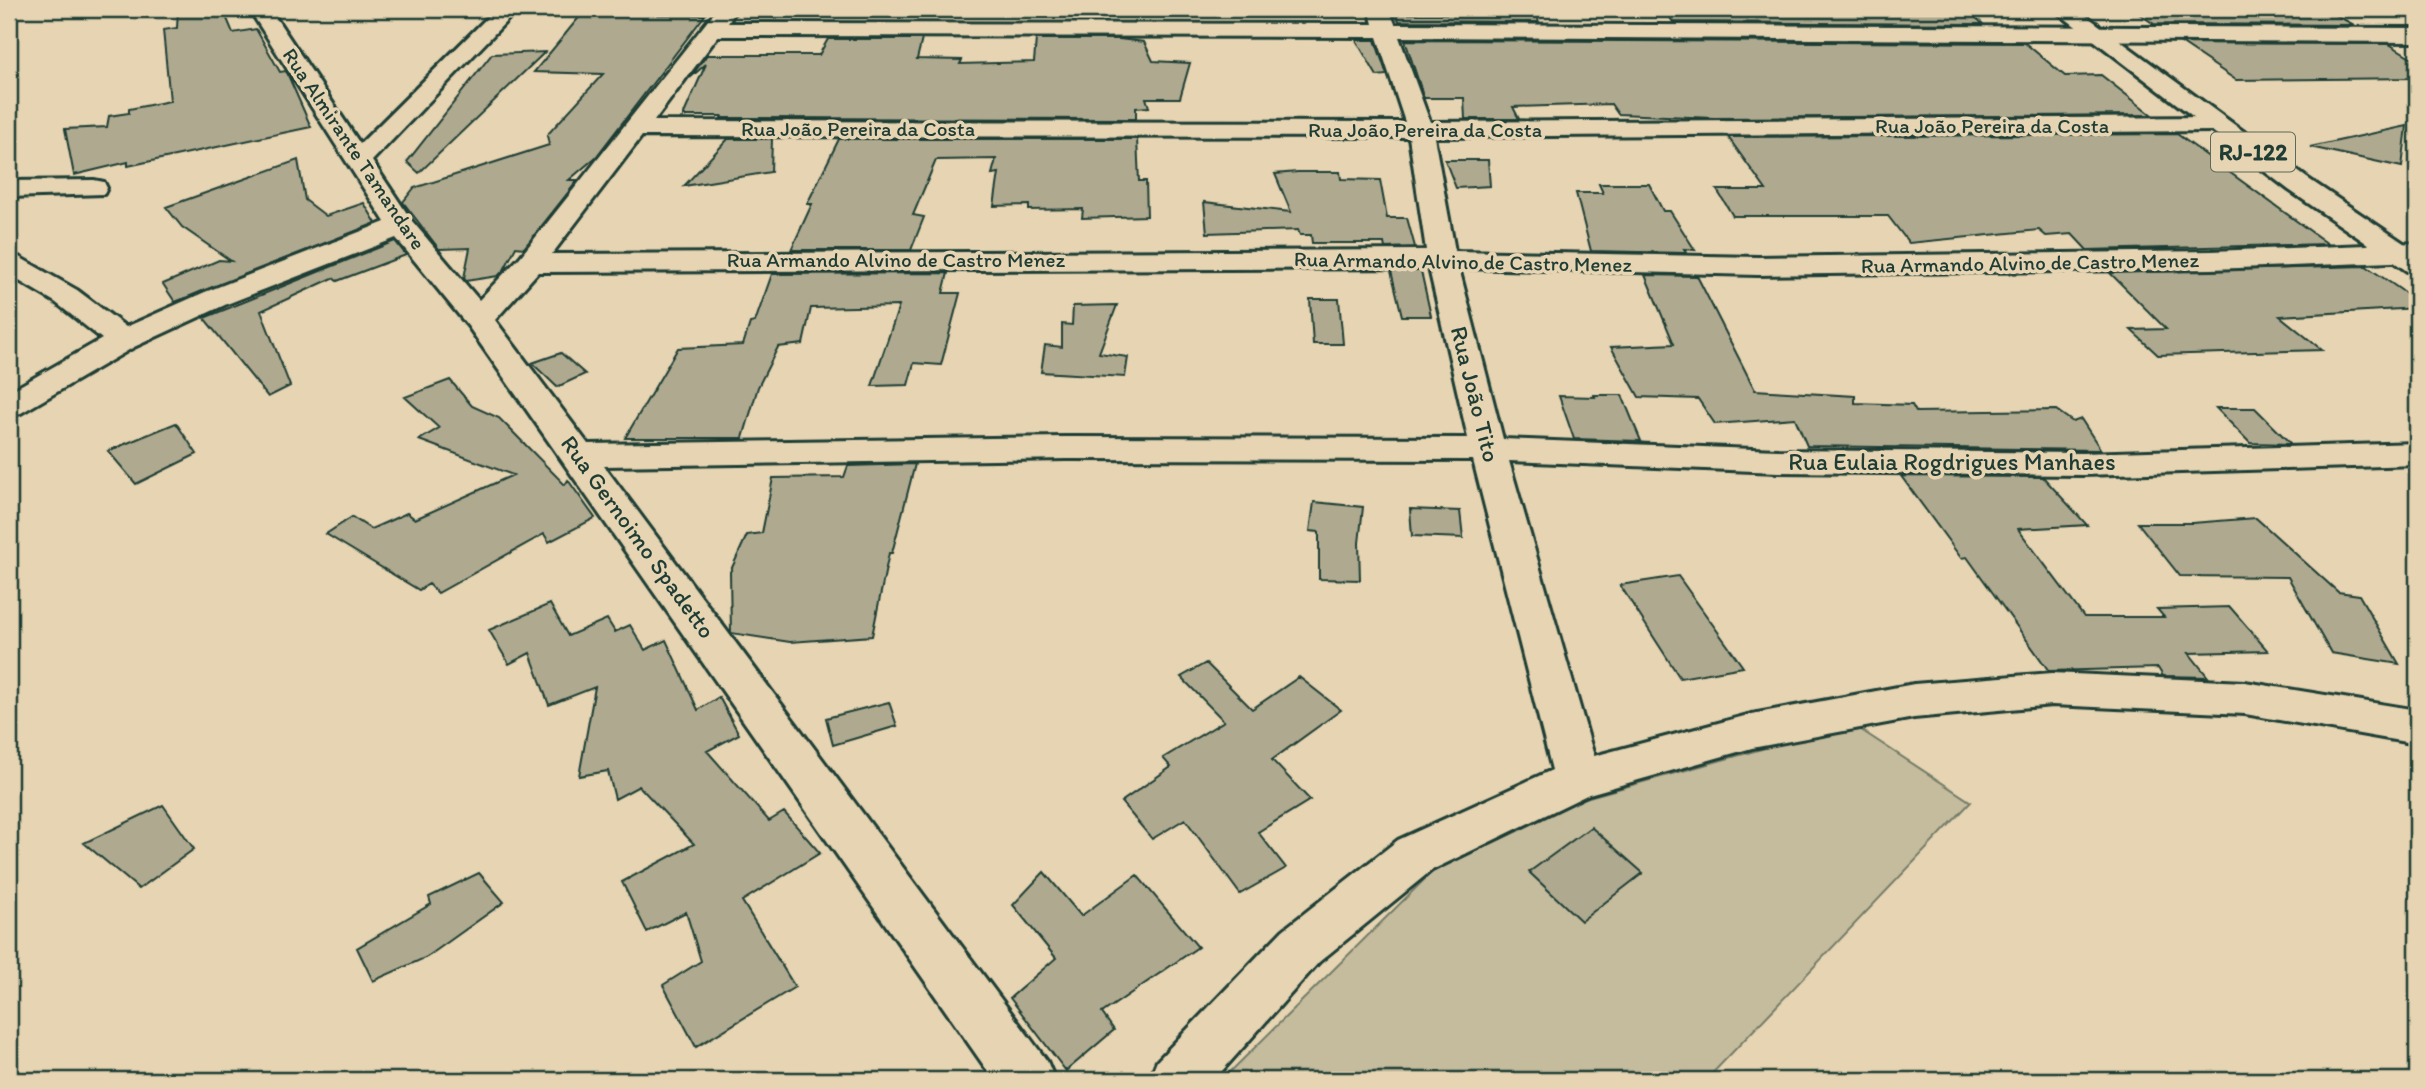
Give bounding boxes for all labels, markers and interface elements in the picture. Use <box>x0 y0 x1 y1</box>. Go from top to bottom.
street label: Rua Almirante Tamandare <box>278 43 431 254</box>
street label: Rua João Pereira da Costa <box>1875 113 2109 138</box>
street label: Rua João Pereira da Costa <box>741 116 975 141</box>
street label: Rua João Pereira da Costa <box>1308 117 1542 142</box>
road number: RJ-122 <box>2211 132 2295 172</box>
street label: Rua Armando Alvino de Castro Menez <box>1294 246 1633 277</box>
street label: Rua Armando Alvino de Castro Menez <box>727 247 1065 272</box>
street label: Rua Armando Alvino de Castro Menez <box>1861 247 2200 278</box>
street label: Rua João Tito <box>1445 323 1506 465</box>
street label: Rua Gernoimo Spadetto <box>555 430 722 644</box>
street label: Rua Eulaia Rogdrigues Manhaes <box>1788 447 2116 476</box>

